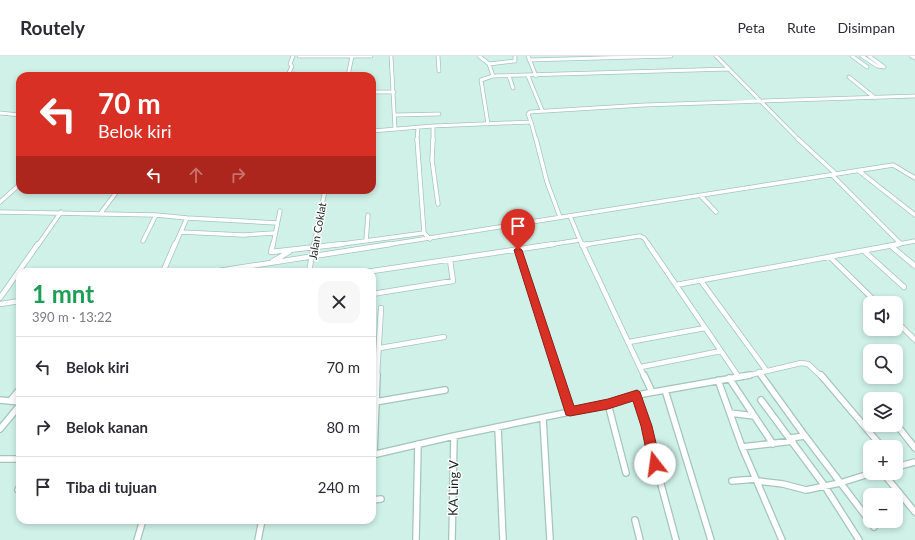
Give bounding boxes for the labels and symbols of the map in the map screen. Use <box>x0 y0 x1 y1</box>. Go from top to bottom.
street label: Jalan Coklat <box>306 201 328 261</box>
pin <box>501 209 535 250</box>
position arrow <box>634 443 676 485</box>
street label: KA Ling V <box>445 460 461 516</box>

